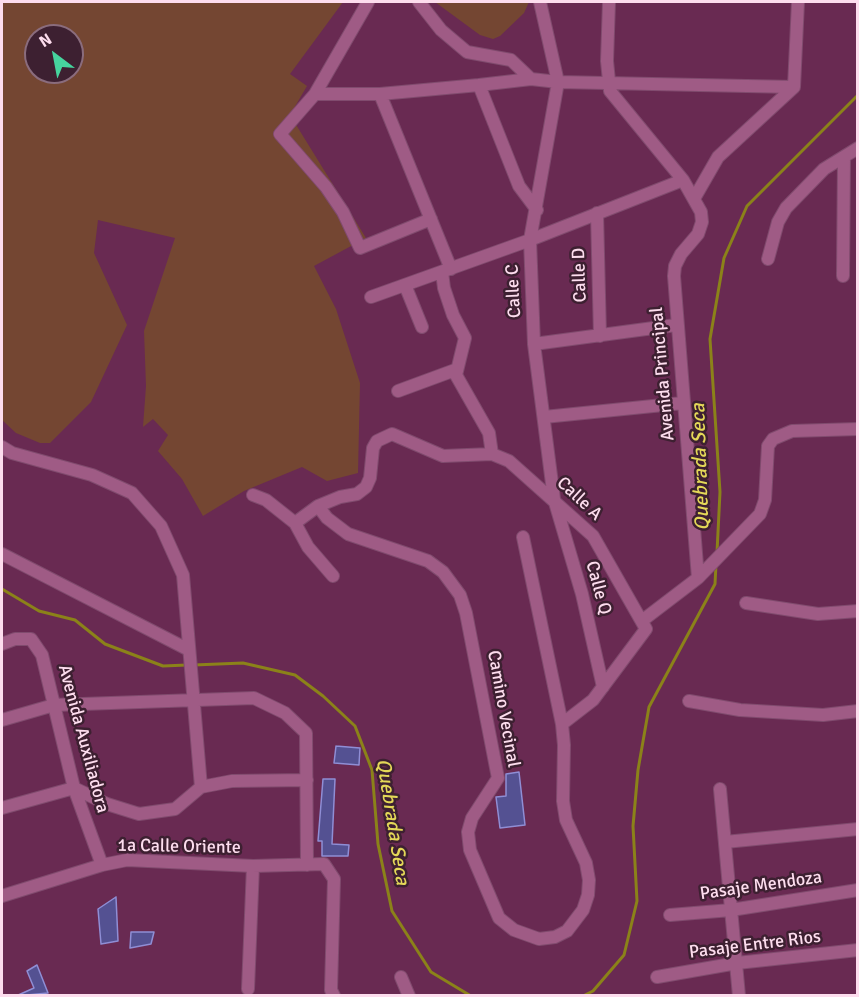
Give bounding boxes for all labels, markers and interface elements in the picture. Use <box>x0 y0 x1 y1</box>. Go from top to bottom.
north arrow <box>24 24 84 84</box>
text: N <box>35 29 56 52</box>
street label: Calle D <box>568 247 592 303</box>
street label: Calle C <box>502 264 526 318</box>
street label: Avenida Principal <box>646 306 680 442</box>
water label: Quebrada Seca <box>687 403 715 531</box>
street label: Calle A <box>552 473 606 525</box>
street label: Calle Q <box>580 559 616 617</box>
street label: Camino Vecinal <box>482 649 524 769</box>
street label: Avenida Auxiliadora <box>53 663 113 815</box>
water label: Quebrada Seca <box>370 757 414 887</box>
street label: 1a Calle Oriente <box>117 835 241 859</box>
street label: Pasaje Mendoza <box>699 867 823 905</box>
street label: Pasaje Entre Rios <box>688 926 822 964</box>

